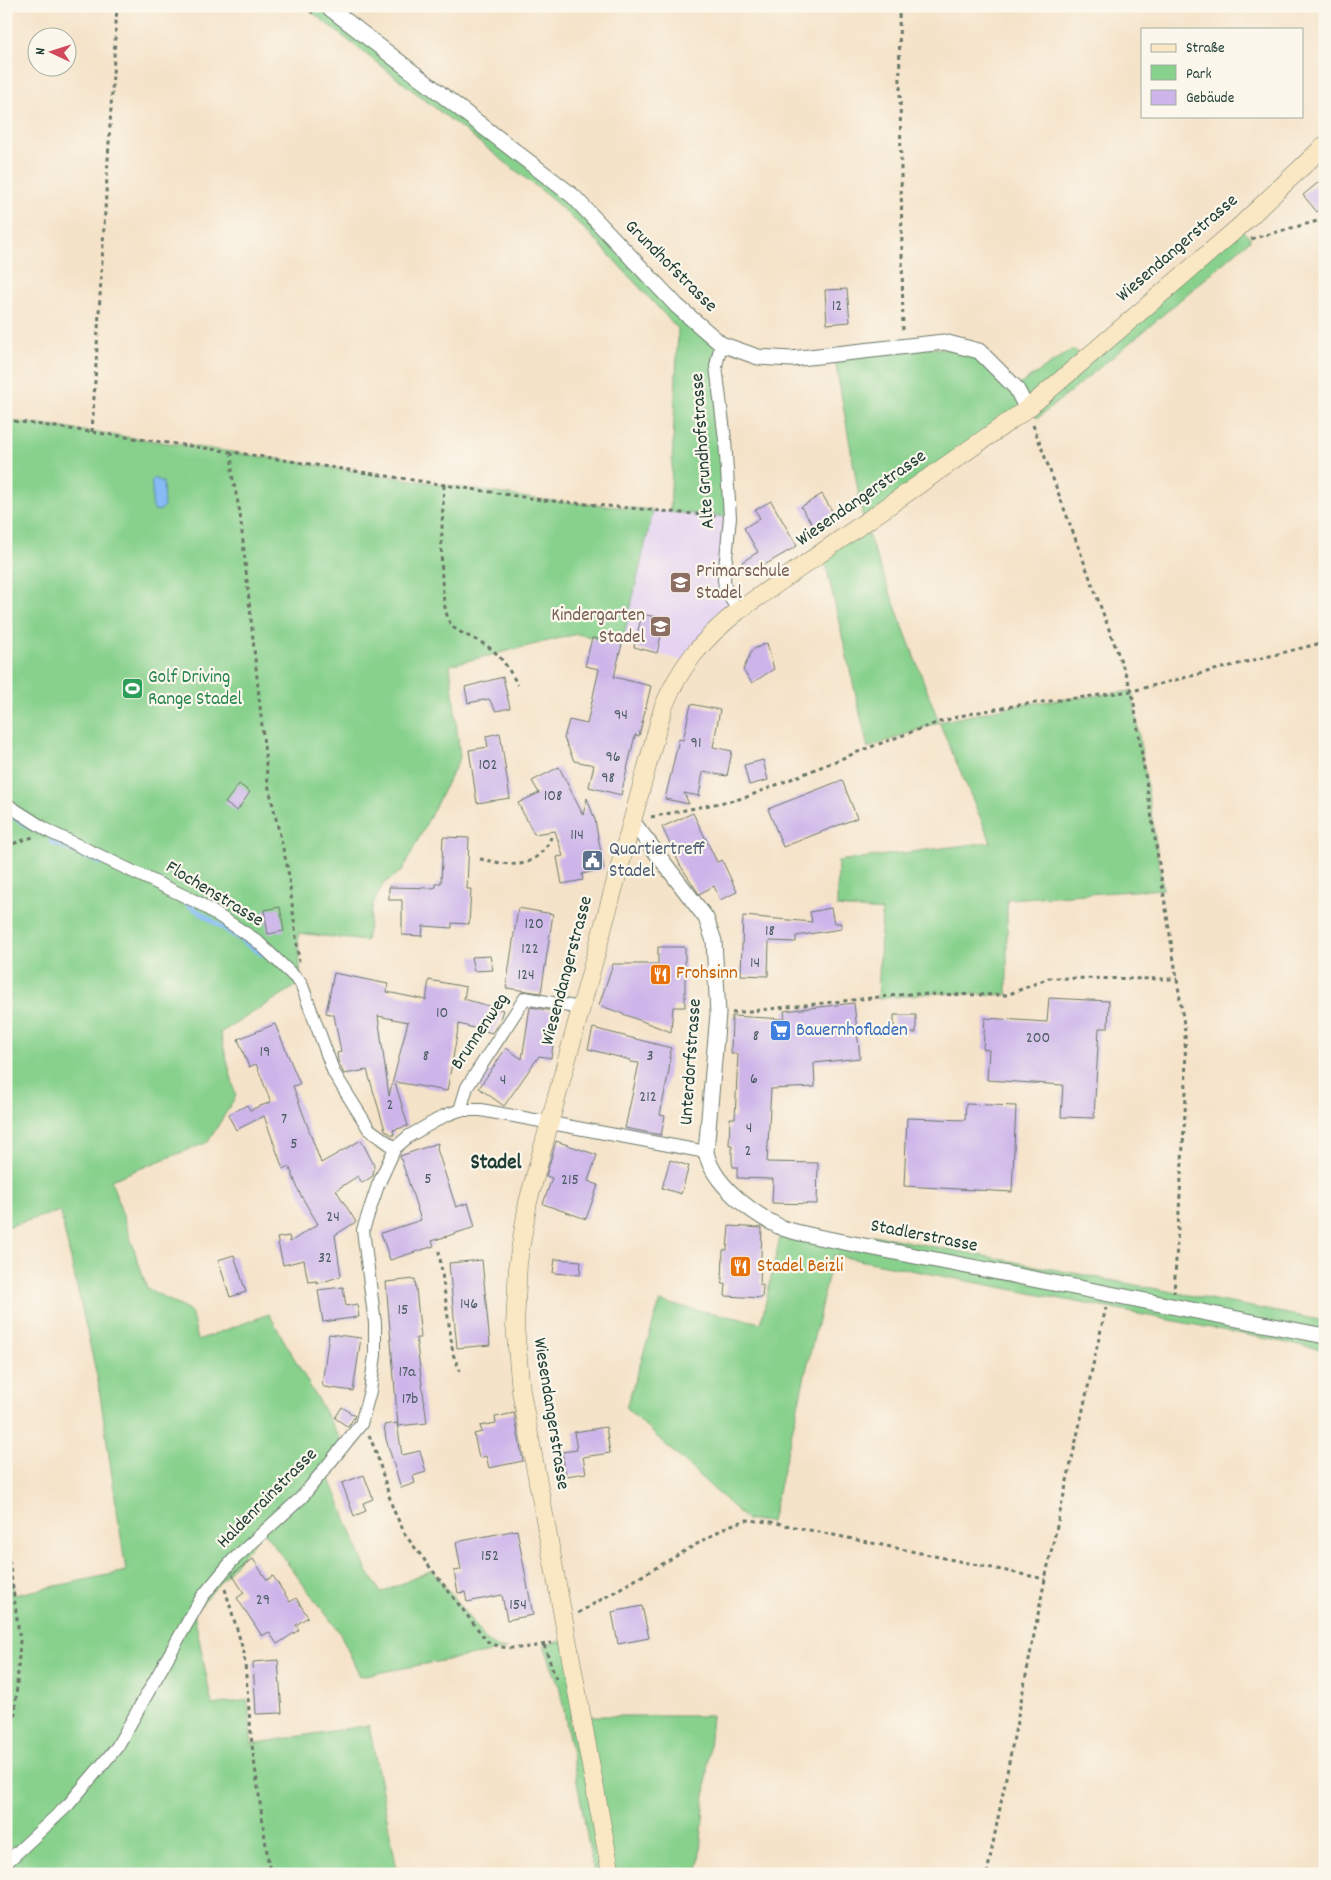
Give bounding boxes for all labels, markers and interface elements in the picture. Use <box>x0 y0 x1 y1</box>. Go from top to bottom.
north arrow <box>28 28 78 78</box>
legend <box>1141 28 1304 118</box>
text: Straße <box>1186 38 1225 60</box>
text: N <box>31 47 51 55</box>
text: Park <box>1186 64 1212 86</box>
text: Gebäude <box>1186 88 1235 110</box>
street label: Wiesendangerstrasse <box>1111 188 1245 310</box>
street label: Grundhofstrasse <box>617 214 723 320</box>
house number: 12 <box>832 295 842 318</box>
street label: Alte Grundhofstrasse <box>685 372 723 530</box>
street label: Wiesendangerstrasse <box>791 444 933 554</box>
place label: Primarschule Stadel <box>696 559 790 608</box>
school or university icon: Primarschule Stadel <box>668 571 692 595</box>
place label: Kindergarten Stadel <box>551 603 645 652</box>
school or university icon: Kindergarten Stadel <box>649 615 673 639</box>
place label: Golf Driving Range Stadel <box>148 665 243 714</box>
sports icon: Golf Driving Range Stadel <box>120 677 144 701</box>
house number: 94 <box>614 704 628 727</box>
house number: 91 <box>691 732 701 755</box>
house number: 96 <box>605 746 621 769</box>
house number: 102 <box>478 754 498 777</box>
house number: 98 <box>601 767 615 790</box>
house number: 108 <box>544 785 562 808</box>
house number: 114 <box>570 824 584 847</box>
place label: Quartiertreff Stadel <box>609 837 706 886</box>
public building icon: Quartiertreff Stadel <box>581 849 605 873</box>
street label: Flochenstrasse <box>160 855 268 935</box>
street label: Wiesendangerstrasse <box>535 893 601 1049</box>
house number: 120 <box>524 913 544 936</box>
house number: 18 <box>765 920 775 943</box>
house number: 122 <box>521 938 539 961</box>
house number: 14 <box>750 952 760 975</box>
place label: Frohsinn <box>676 961 738 988</box>
restaurant icon: Frohsinn <box>648 962 672 986</box>
house number: 124 <box>517 964 535 987</box>
street label: Brunnenweg <box>445 988 517 1076</box>
street label: Unterdorfstrasse <box>674 998 710 1126</box>
house number: 10 <box>436 1002 448 1025</box>
place label: Bauernhofladen <box>796 1018 908 1045</box>
supermarket icon: Bauernhofladen <box>768 1019 792 1043</box>
house number: 8 <box>753 1025 759 1048</box>
house number: 200 <box>1026 1027 1050 1050</box>
house number: 19 <box>260 1041 270 1064</box>
house number: 8 <box>423 1045 429 1068</box>
house number: 3 <box>646 1045 654 1068</box>
house number: 6 <box>750 1068 758 1091</box>
house number: 4 <box>500 1069 506 1092</box>
house number: 212 <box>639 1086 657 1109</box>
house number: 2 <box>387 1094 394 1117</box>
house number: 7 <box>281 1108 287 1131</box>
house number: 4 <box>746 1117 752 1140</box>
house number: 5 <box>290 1133 298 1156</box>
house number: 2 <box>745 1140 752 1163</box>
district label: Stadel <box>471 1149 522 1179</box>
house number: 5 <box>424 1168 432 1191</box>
house number: 215 <box>561 1169 579 1192</box>
house number: 24 <box>326 1206 340 1229</box>
street label: Stadlerstrasse <box>868 1213 980 1261</box>
house number: 32 <box>318 1247 332 1270</box>
place label: Stadel Beizli <box>757 1254 844 1281</box>
restaurant icon: Stadel Beizli <box>729 1255 753 1279</box>
house number: 146 <box>460 1293 478 1316</box>
house number: 15 <box>398 1299 408 1322</box>
street label: Wiesendangerstrasse <box>525 1336 575 1492</box>
house number: 17a <box>398 1361 416 1384</box>
house number: 17b <box>402 1388 418 1411</box>
street label: Haldenrainstrasse <box>212 1443 324 1555</box>
house number: 152 <box>481 1545 499 1568</box>
house number: 29 <box>256 1589 270 1612</box>
house number: 154 <box>509 1594 527 1617</box>

